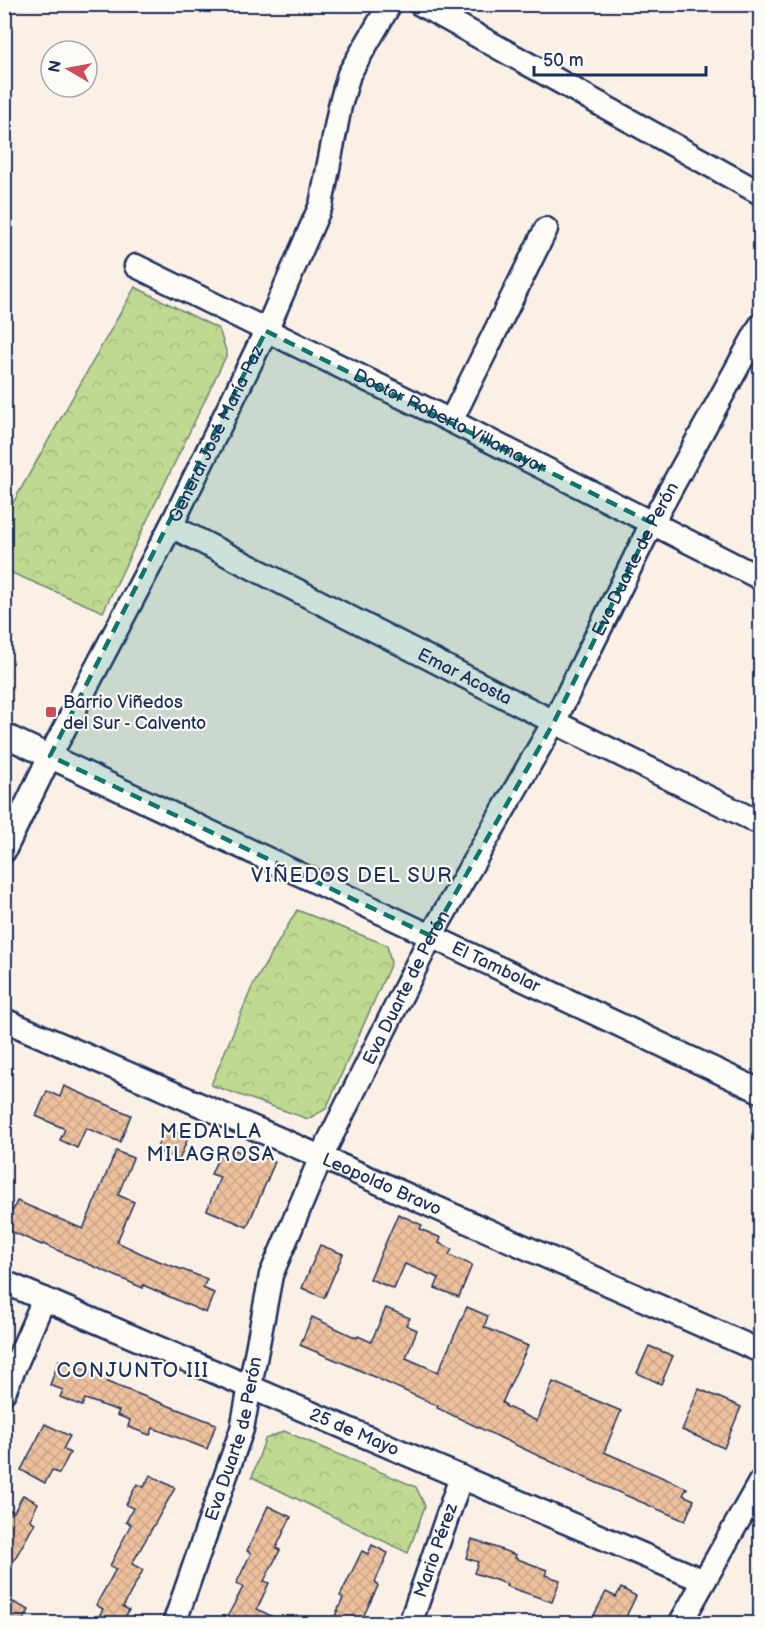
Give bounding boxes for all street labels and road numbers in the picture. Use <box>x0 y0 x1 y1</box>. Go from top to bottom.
street label: General José María Paz <box>164 342 269 526</box>
street label: Doctor Roberto Villamayor <box>350 365 550 479</box>
street label: Eva Duarte de Perón <box>588 479 683 640</box>
street label: Emar Acosta <box>414 644 515 710</box>
street label: Eva Duarte de Perón <box>359 907 454 1068</box>
street label: El Tambolar <box>448 937 544 997</box>
street label: Leopoldo Bravo <box>319 1149 445 1220</box>
street label: Eva Duarte de Perón <box>201 1355 266 1524</box>
street label: 25 de Mayo <box>306 1404 402 1461</box>
street label: Mario Pérez <box>410 1500 462 1600</box>

